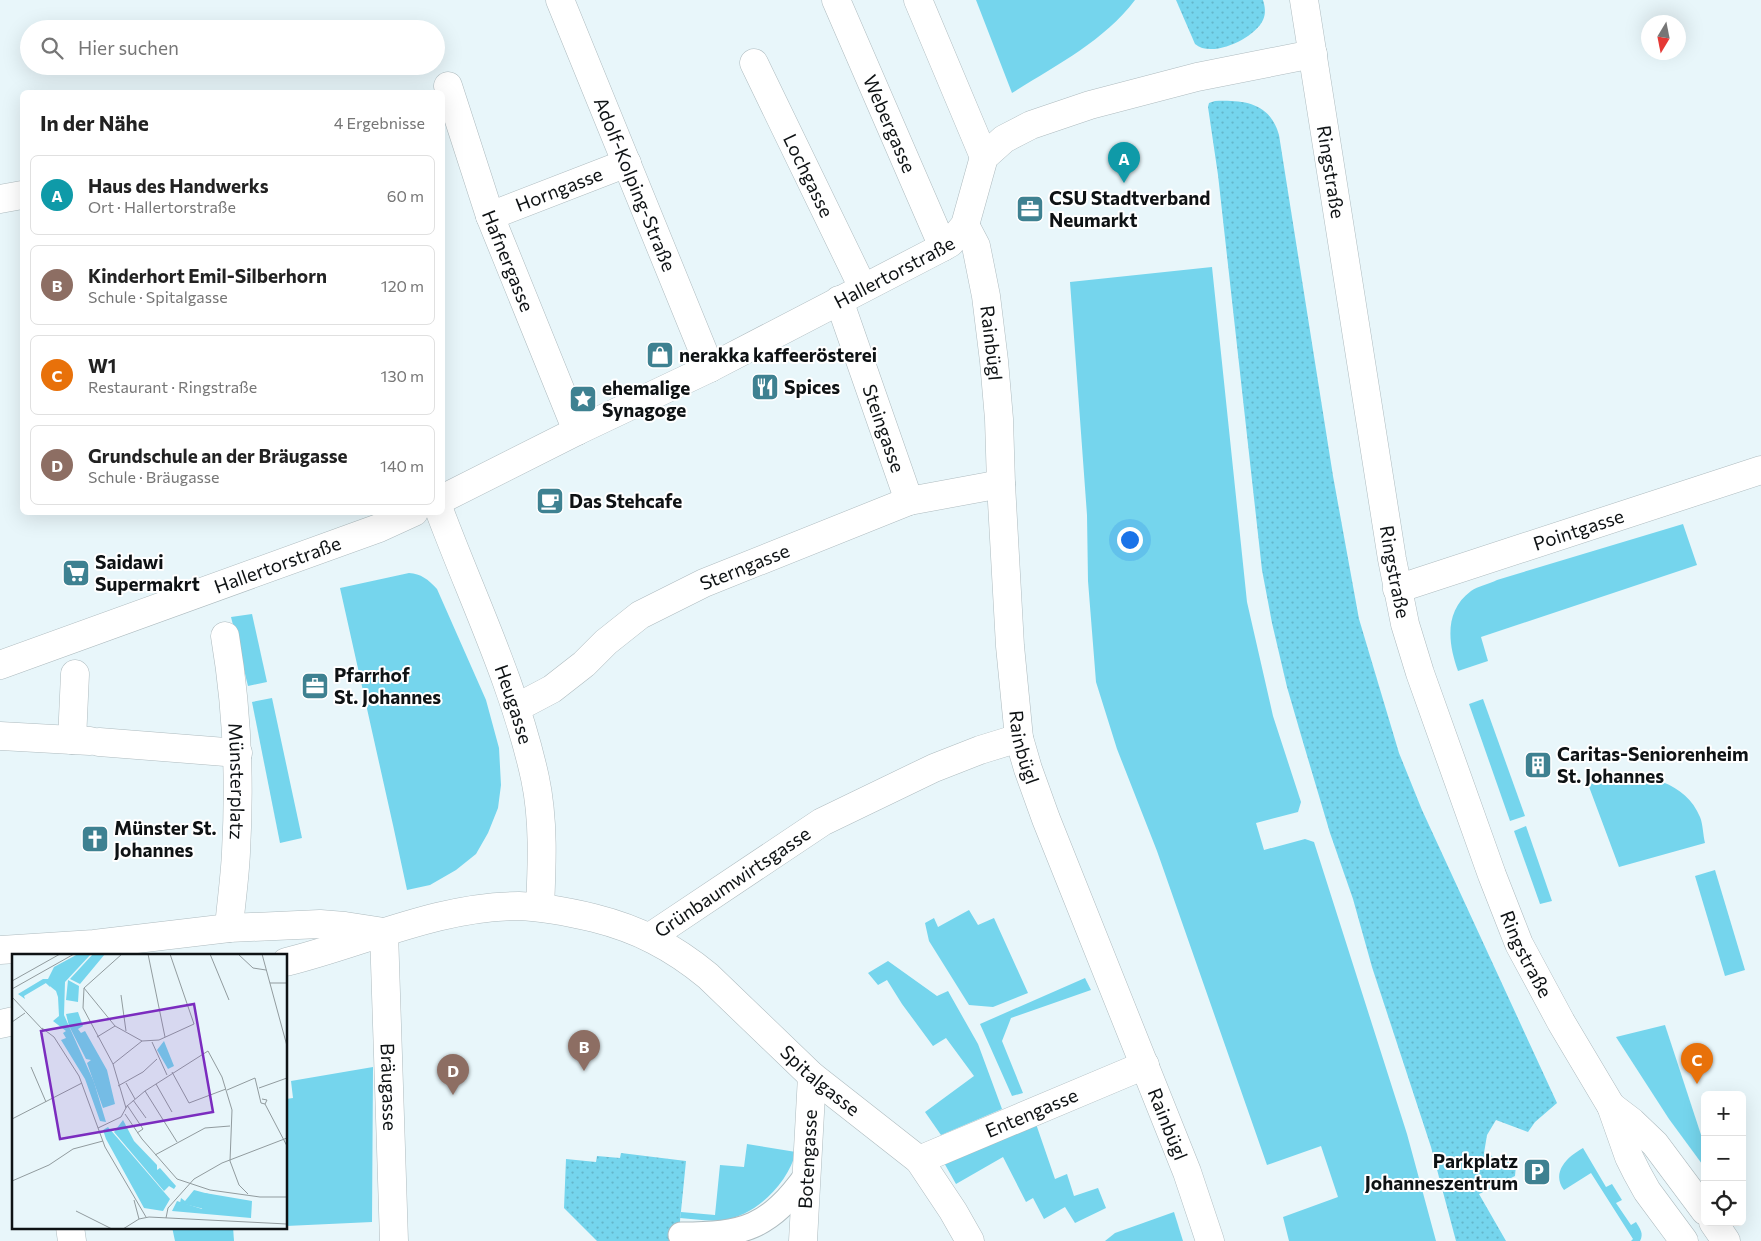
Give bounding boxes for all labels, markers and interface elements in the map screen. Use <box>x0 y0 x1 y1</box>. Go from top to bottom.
north arrow <box>1641 15 1686 60</box>
search box <box>20 20 445 75</box>
icon: search <box>38 34 66 62</box>
text: Hier suchen <box>78 36 179 59</box>
street label: Webergasse <box>859 71 921 176</box>
street label: Adolf-Kolping-Straße <box>590 94 681 274</box>
text: In der Nähe <box>40 110 149 135</box>
text: 4 Ergebnisse <box>334 113 425 132</box>
street label: Ringstraße <box>1313 124 1350 220</box>
street label: Lochgasse <box>779 130 839 221</box>
pin: A <box>1108 142 1140 183</box>
street label: Horngasse <box>512 162 606 216</box>
text: Haus des Handwerks <box>88 174 269 197</box>
text: A <box>51 186 63 205</box>
text: 60 m <box>387 186 424 205</box>
place label: CSU Stadtverband Neumarkt <box>1049 186 1210 231</box>
office icon: CSU Stadtverband Neumarkt <box>1015 194 1045 224</box>
text: Ort · Hallertorstraße <box>88 197 236 216</box>
street label: Hafnergasse <box>478 206 539 315</box>
street label: Hallertorstraße <box>830 231 959 313</box>
text: Kinderhort Emil-Silberhorn <box>88 264 327 287</box>
text: B <box>52 276 62 295</box>
text: 120 m <box>381 276 424 295</box>
text: Schule · Spitalgasse <box>88 287 228 306</box>
street label: Rainbügl <box>976 304 1008 381</box>
shop icon: nerakka kaffeerösterei <box>645 340 675 370</box>
place label: nerakka kaffeerösterei <box>679 343 877 366</box>
text: W1 <box>88 354 116 377</box>
text: C <box>52 366 62 385</box>
text: 130 m <box>381 366 424 385</box>
restaurant icon: Spices <box>750 372 780 402</box>
place label: Spices <box>784 375 840 398</box>
place label: ehemalige Synagoge <box>602 376 690 421</box>
text: Restaurant · Ringstraße <box>88 377 257 396</box>
street label: Steingasse <box>858 381 910 475</box>
place icon: ehemalige Synagoge <box>568 384 598 414</box>
text: Grundschule an der Bräugasse <box>88 444 348 467</box>
text: D <box>51 456 63 475</box>
text: 140 m <box>380 456 424 475</box>
text: Schule · Bräugasse <box>88 467 220 486</box>
cafe icon: Das Stehcafe <box>535 486 565 516</box>
place label: Das Stehcafe <box>569 489 682 512</box>
street label: Pointgasse <box>1530 504 1627 555</box>
street label: Ringstraße <box>1376 524 1416 620</box>
your location <box>1117 527 1143 553</box>
street label: Hallertorstraße <box>211 531 344 598</box>
street label: Sterngasse <box>696 538 792 595</box>
place label: Saidawi Supermakrt <box>95 550 200 595</box>
supermarket icon: Saidawi Supermakrt <box>61 558 91 588</box>
street label: Heugasse <box>490 661 538 746</box>
place label: Pfarrhof St. Johannes <box>334 663 441 708</box>
office icon: Pfarrhof St. Johannes <box>300 671 330 701</box>
street label: Rainbügl <box>1005 709 1044 787</box>
street label: Münsterplatz <box>224 722 250 840</box>
place label: Caritas-Seniorenheim St. Johannes <box>1557 742 1749 787</box>
building icon: Caritas-Seniorenheim St. Johannes <box>1523 750 1553 780</box>
place label: Münster St. Johannes <box>114 816 216 861</box>
street label: Grünbaumwirtsgasse <box>650 821 814 942</box>
church icon: Münster St. Johannes <box>80 824 110 854</box>
street label: Ringstraße <box>1496 907 1558 1001</box>
inset map <box>12 954 288 1228</box>
pin: B <box>568 1030 600 1071</box>
street label: Spitalgasse <box>776 1040 865 1120</box>
street label: Bräugasse <box>377 1043 402 1131</box>
pin: C <box>1681 1043 1713 1084</box>
pin: D <box>437 1054 469 1095</box>
street label: Entengasse <box>982 1083 1081 1142</box>
street label: Rainbügl <box>1144 1085 1193 1163</box>
map controls <box>1701 1091 1746 1226</box>
button: + <box>1701 1091 1746 1136</box>
street label: Botengasse <box>793 1109 821 1209</box>
button: − <box>1701 1136 1746 1181</box>
place label: Parkplatz Johanneszentrum <box>1365 1149 1518 1194</box>
parking icon: Parkplatz Johanneszentrum <box>1522 1157 1552 1187</box>
button: locate <box>1701 1181 1746 1226</box>

